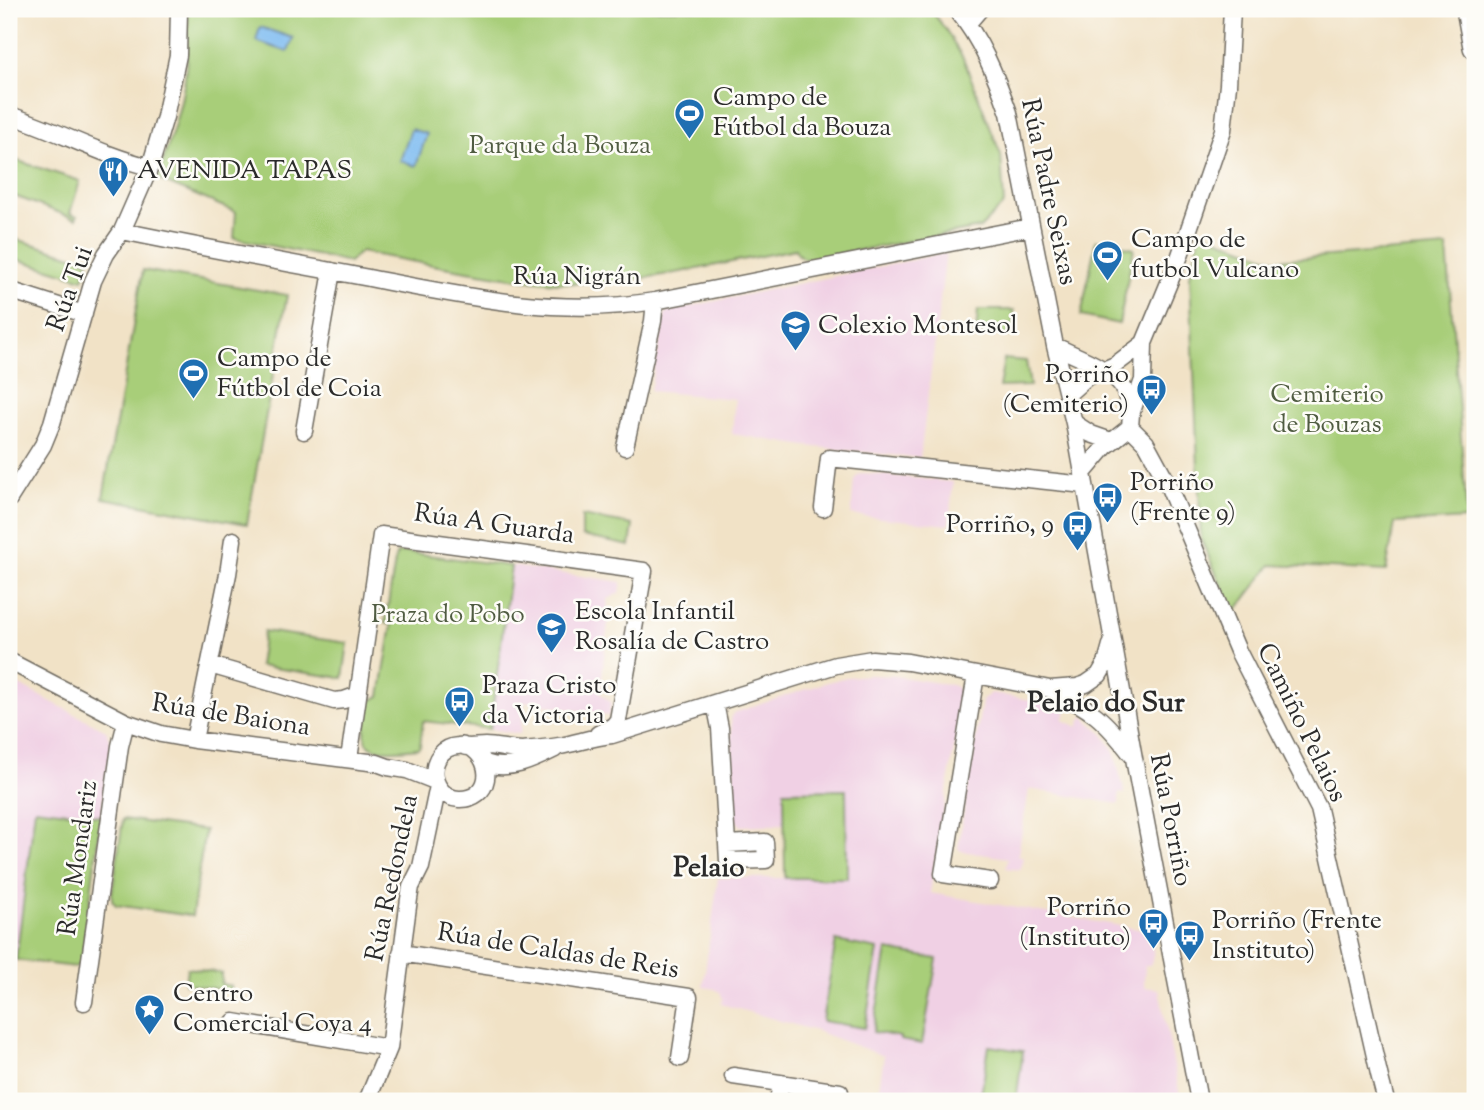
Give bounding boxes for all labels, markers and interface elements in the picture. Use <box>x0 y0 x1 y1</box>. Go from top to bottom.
place label: Campo de Fútbol da Bouza <box>713 80 891 147</box>
street label: Rúa Padre Seixas <box>1010 95 1086 289</box>
sports icon: Campo de Fútbol da Bouza <box>673 96 707 140</box>
park label: Parque da Bouza <box>469 128 651 165</box>
place label: AVENIDA TAPAS <box>137 153 352 190</box>
restaurant icon: AVENIDA TAPAS <box>97 154 131 198</box>
place label: Campo de futbol Vulcano <box>1131 222 1299 289</box>
sports icon: Campo de futbol Vulcano <box>1091 238 1125 282</box>
street label: Rúa Tui <box>38 241 104 337</box>
street label: Rúa Nigrán <box>513 259 641 296</box>
place label: Colexio Montesol <box>818 308 1018 345</box>
school or university icon: Colexio Montesol <box>778 309 812 353</box>
place label: Campo de Fútbol de Coia <box>217 341 382 408</box>
sports icon: Campo de Fútbol de Coia <box>177 357 211 401</box>
place label: Porriño (Cemiterio) <box>1003 357 1129 424</box>
bus stop icon: Porriño (Cemiterio) <box>1135 373 1169 417</box>
park label: Cemiterio de Bouzas <box>1270 377 1384 444</box>
place label: Porriño (Frente 9) <box>1130 465 1236 532</box>
bus stop icon: Porriño (Frente 9) <box>1090 481 1124 525</box>
street label: Rúa A Guarda <box>412 495 576 555</box>
place label: Porriño, 9 <box>946 507 1054 544</box>
bus stop icon: Porriño, 9 <box>1060 508 1094 552</box>
place label: Escola Infantil Rosalía de Castro <box>575 594 769 661</box>
park label: Praza do Pobo <box>371 597 525 634</box>
school or university icon: Escola Infantil Rosalía de Castro <box>535 610 569 654</box>
street label: Camiño Pelaios <box>1246 637 1356 809</box>
place label: Praza Cristo da Victoria <box>482 668 616 735</box>
bus stop icon: Praza Cristo da Victoria <box>442 684 476 728</box>
district label: Pelaio do Sur <box>1027 684 1185 724</box>
street label: Rúa de Baiona <box>149 685 313 747</box>
street label: Rúa Porriño <box>1139 751 1201 889</box>
street label: Rúa Mondariz <box>50 778 108 938</box>
street label: Rúa Redondela <box>357 791 429 965</box>
district label: Pelaio <box>673 849 745 889</box>
place label: Porriño (Instituto) <box>1019 890 1131 957</box>
place label: Porriño (Frente Instituto) <box>1212 903 1382 970</box>
bus stop icon: Porriño (Instituto) <box>1137 906 1171 950</box>
street label: Rúa de Caldas de Reis <box>434 915 682 989</box>
bus stop icon: Porriño (Frente Instituto) <box>1172 919 1206 963</box>
place label: Centro Comercial Coya 4 <box>173 976 372 1043</box>
place icon: Centro Comercial Coya 4 <box>133 992 167 1036</box>

